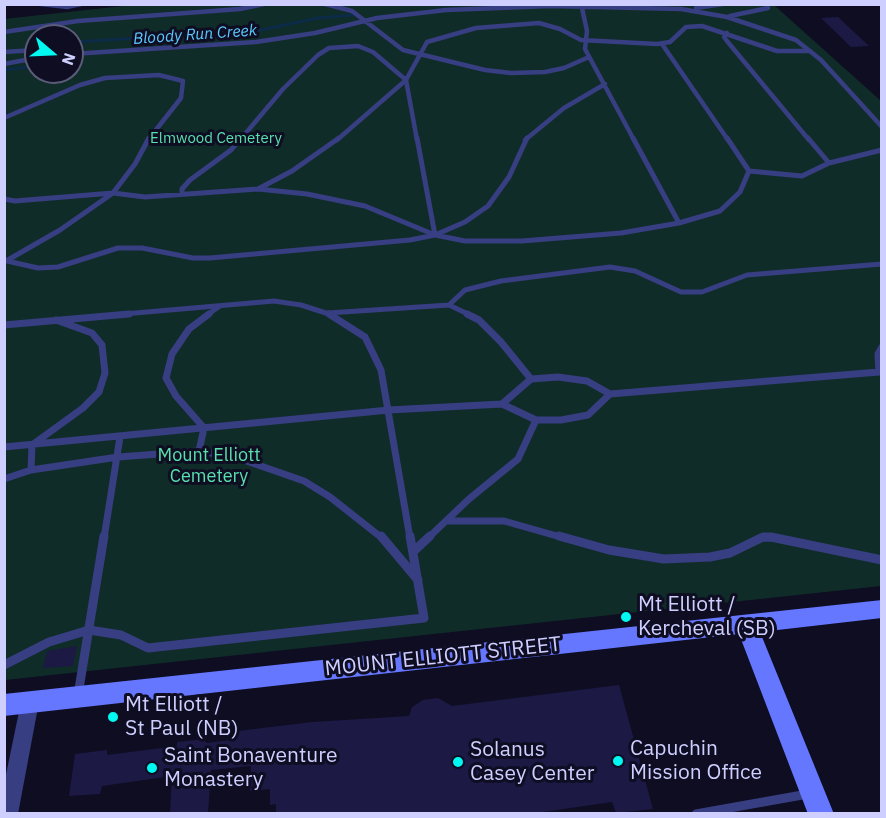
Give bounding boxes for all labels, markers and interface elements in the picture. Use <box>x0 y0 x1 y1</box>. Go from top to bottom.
water label: Bloody Run Creek <box>132 21 258 49</box>
north arrow <box>24 24 84 84</box>
text: N <box>58 50 80 68</box>
park label: Elmwood Cemetery <box>150 130 282 148</box>
park label: Mount Elliott Cemetery <box>158 445 260 488</box>
place label: Mt Elliott / Kercheval (SB) <box>638 592 776 642</box>
marker: Mt Elliott / Kercheval (SB) <box>619 610 633 624</box>
street label: MOUNT ELLIOTT STREET <box>324 632 562 682</box>
place label: Mt Elliott / St Paul (NB) <box>125 692 238 742</box>
marker: Mt Elliott / St Paul (NB) <box>106 710 120 724</box>
place label: Capuchin Mission Office <box>630 736 762 786</box>
place label: Solanus Casey Center <box>470 737 594 787</box>
place label: Saint Bonaventure Monastery <box>164 743 337 793</box>
marker: Capuchin Mission Office <box>611 754 625 768</box>
marker: Solanus Casey Center <box>451 755 465 769</box>
marker: Saint Bonaventure Monastery <box>145 761 159 775</box>

